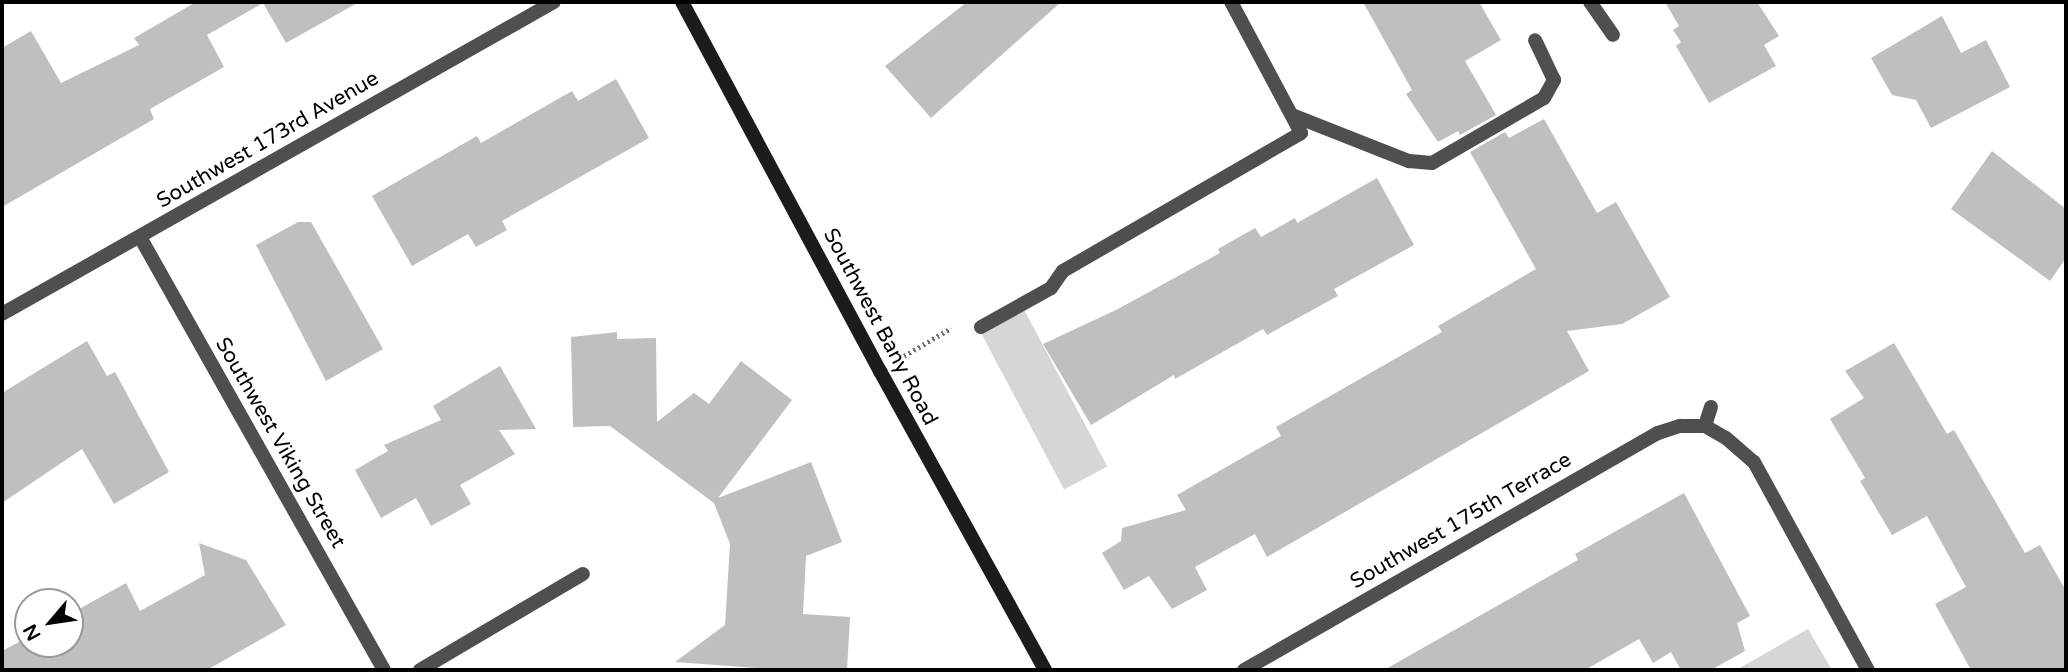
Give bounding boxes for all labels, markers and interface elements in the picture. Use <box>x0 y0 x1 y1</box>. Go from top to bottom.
street label: Southwest 173rd Avenue <box>153 66 383 214</box>
street label: Southwest Bany Road <box>817 224 943 430</box>
street label: Southwest Viking Street <box>209 333 351 553</box>
street label: Southwest 175th Terrace <box>1346 447 1576 595</box>
north arrow <box>14 588 84 658</box>
text: N <box>19 620 46 644</box>

